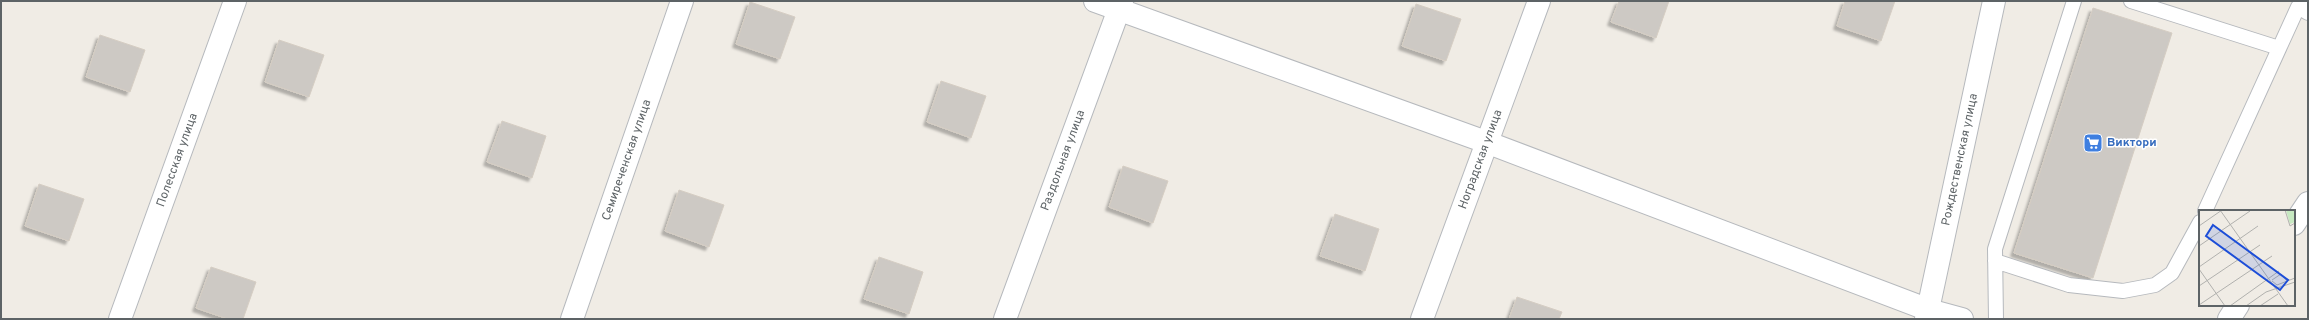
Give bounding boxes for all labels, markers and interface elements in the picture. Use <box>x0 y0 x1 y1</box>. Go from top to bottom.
street label: Рождественская улица <box>1938 92 1982 227</box>
street label: Семиреченская улица <box>599 98 655 223</box>
street label: Ноградская улица <box>1455 107 1506 212</box>
street label: Раздольная улица <box>1038 108 1089 213</box>
street label: Полесская улица <box>153 111 202 209</box>
supermarket icon: Виктори <box>2082 132 2104 154</box>
place label: Виктори <box>2107 135 2157 151</box>
inset map <box>2199 210 2295 306</box>

